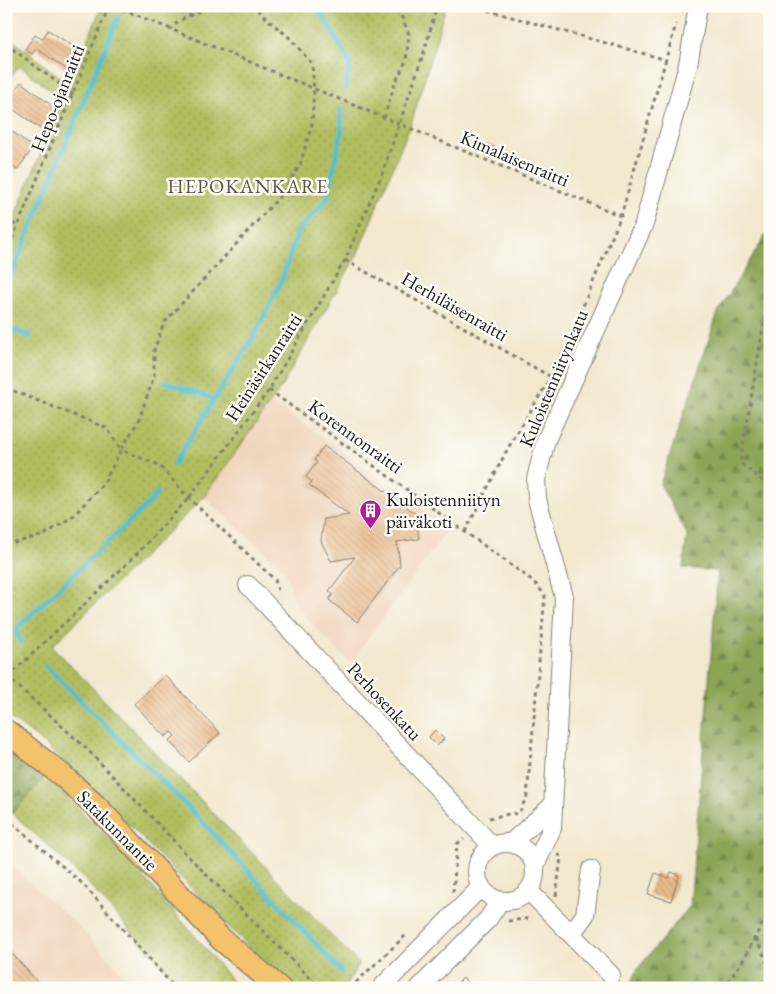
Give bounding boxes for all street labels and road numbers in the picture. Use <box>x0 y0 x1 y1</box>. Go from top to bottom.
street label: Hepo-ojanraitti <box>25 40 90 156</box>
street label: Kimalaisenraitti <box>457 124 573 193</box>
street label: Herhiläisenraitti <box>397 266 513 347</box>
street label: Kuloistenniitynkatu <box>513 306 594 451</box>
street label: Heinäsirkanraitti <box>219 308 308 426</box>
street label: Korennonraitti <box>304 394 408 479</box>
street label: Perhosenkatu <box>342 657 427 746</box>
street label: Satakunnantie <box>72 785 163 876</box>

